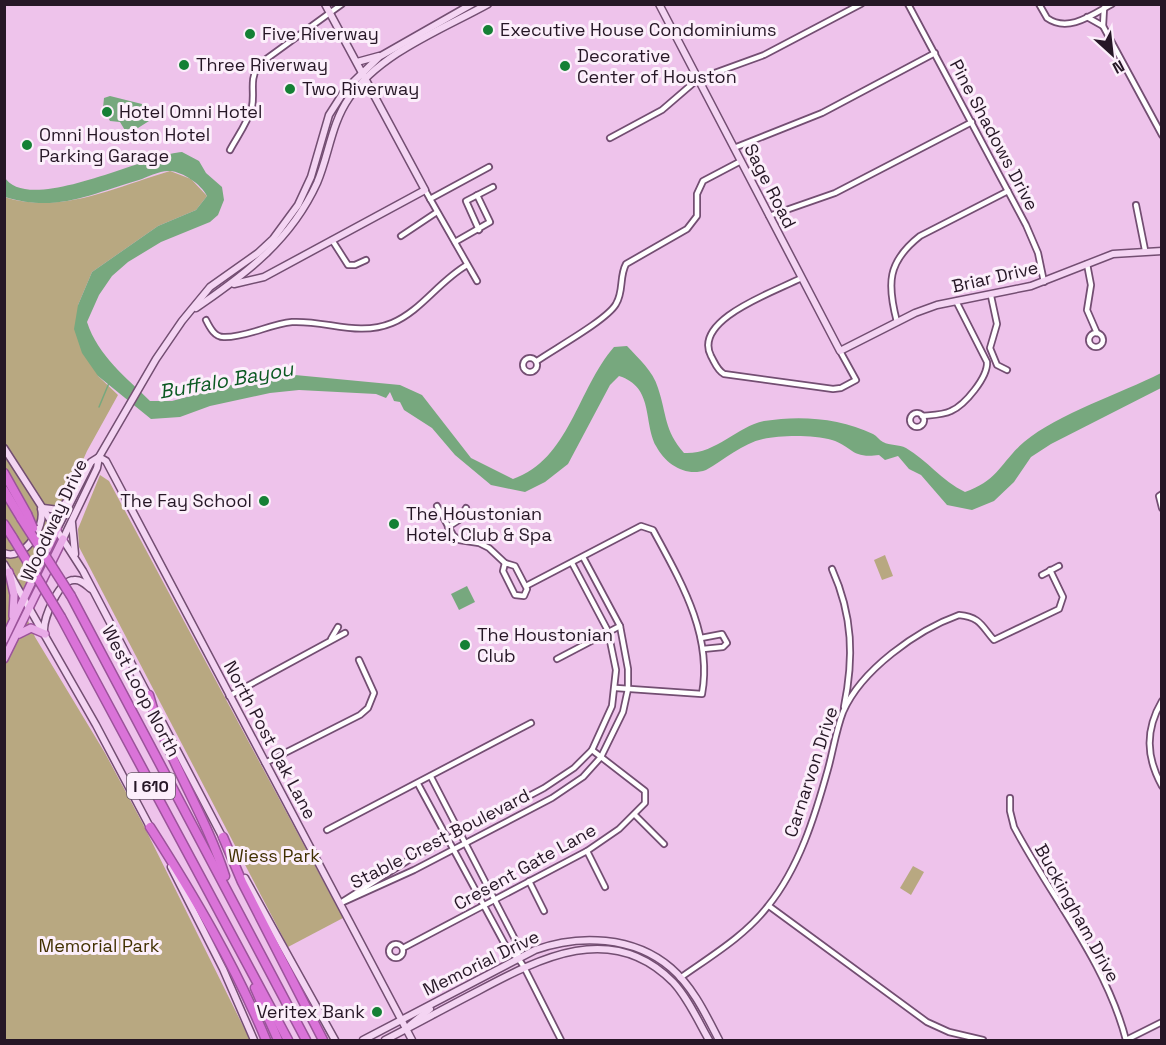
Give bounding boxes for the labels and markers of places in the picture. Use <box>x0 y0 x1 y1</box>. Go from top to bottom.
place label: Executive House Condominiums <box>500 18 776 41</box>
place label: Five Riverway <box>262 22 379 45</box>
marker: Executive House Condominiums <box>481 23 495 37</box>
marker: Five Riverway <box>243 27 257 41</box>
place label: Decorative Center of Houston <box>577 44 737 88</box>
place label: Three Riverway <box>196 53 328 76</box>
marker: Three Riverway <box>177 58 191 72</box>
marker: Decorative Center of Houston <box>558 59 572 73</box>
place label: Two Riverway <box>302 77 419 100</box>
marker: Two Riverway <box>283 82 297 96</box>
place label: Hotel Omni Hotel <box>119 100 262 123</box>
marker: Hotel Omni Hotel <box>100 105 114 119</box>
place label: Omni Houston Hotel Parking Garage <box>39 123 210 167</box>
marker: Omni Houston Hotel Parking Garage <box>20 138 34 152</box>
place label: The Fay School <box>120 489 252 512</box>
marker: The Fay School <box>257 494 271 508</box>
place label: The Houstonian Hotel, Club & Spa <box>406 502 552 546</box>
marker: The Houstonian Hotel, Club & Spa <box>387 517 401 531</box>
place label: The Houstonian Club <box>477 623 613 667</box>
marker: The Houstonian Club <box>458 638 472 652</box>
place label: Veritex Bank <box>256 1000 365 1023</box>
marker: Veritex Bank <box>370 1005 384 1019</box>

